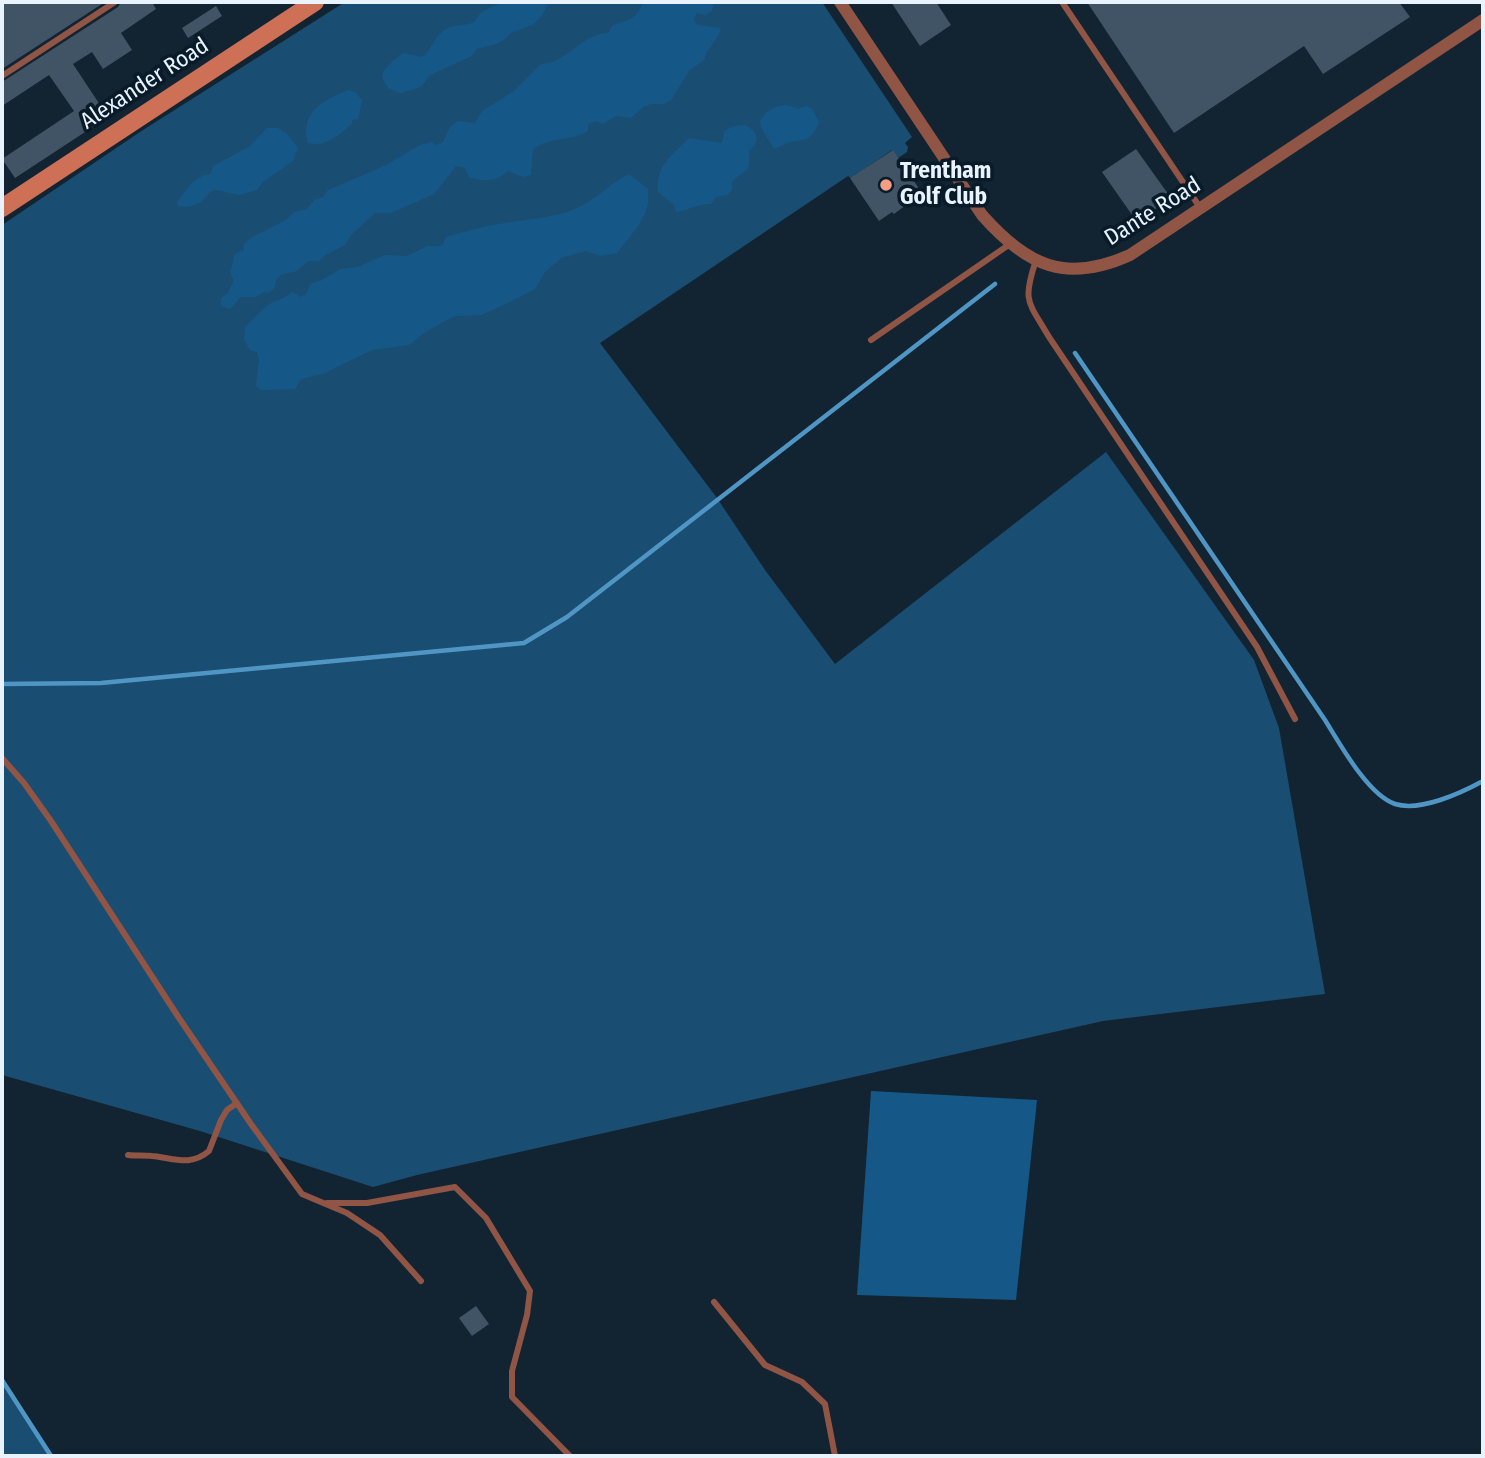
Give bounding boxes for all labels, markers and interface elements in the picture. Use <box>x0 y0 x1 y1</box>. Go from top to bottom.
street label: Alexander Road <box>76 32 214 136</box>
place label: Trentham Golf Club <box>900 158 991 212</box>
street label: Dante Road <box>1100 172 1206 252</box>
marker: Trentham Golf Club <box>878 177 894 193</box>

